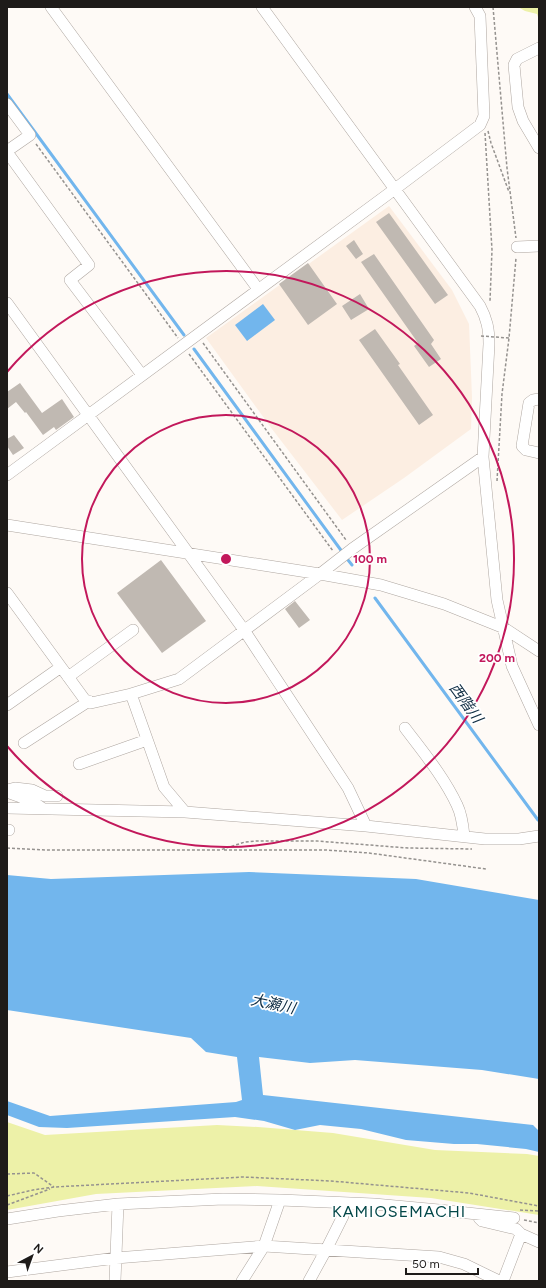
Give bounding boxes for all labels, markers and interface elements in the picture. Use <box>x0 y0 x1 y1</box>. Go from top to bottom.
centre of rings <box>219 552 233 566</box>
text: 100 m <box>353 552 387 566</box>
text: 200 m <box>479 651 515 665</box>
water label: 西階川 <box>445 680 488 728</box>
water label: 大瀬川 <box>249 991 299 1018</box>
district label: KAMIOSEMACHI <box>332 1202 466 1221</box>
north arrow <box>12 1236 52 1276</box>
text: N <box>31 1241 46 1257</box>
scale bar <box>406 1250 478 1276</box>
text: 50 m <box>412 1257 440 1271</box>

